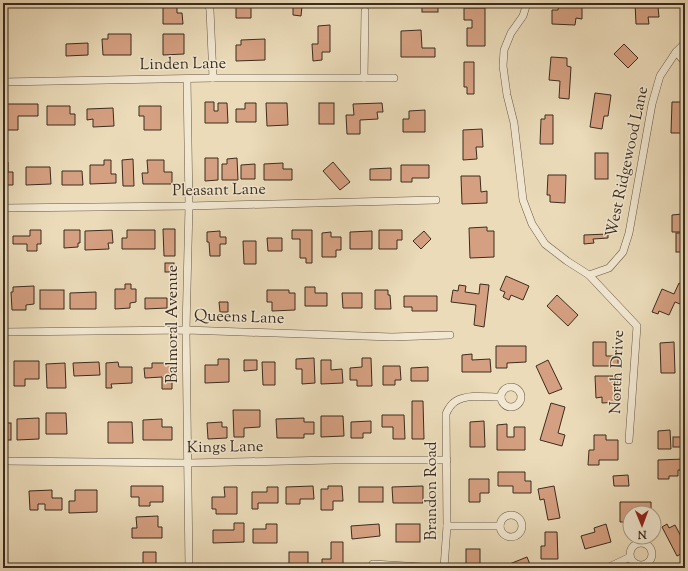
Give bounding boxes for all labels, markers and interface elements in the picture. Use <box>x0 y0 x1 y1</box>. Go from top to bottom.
street label: Linden Lane <box>140 53 226 77</box>
street label: West Ridgewood Lane <box>601 84 655 240</box>
street label: Pleasant Lane <box>172 179 266 203</box>
street label: Balmoral Avenue <box>162 265 185 383</box>
street label: Queens Lane <box>193 305 285 331</box>
street label: North Drive <box>605 330 631 414</box>
street label: Kings Lane <box>186 436 264 460</box>
street label: Brandon Road <box>421 441 444 541</box>
north arrow <box>622 505 662 545</box>
text: N <box>637 526 648 542</box>

